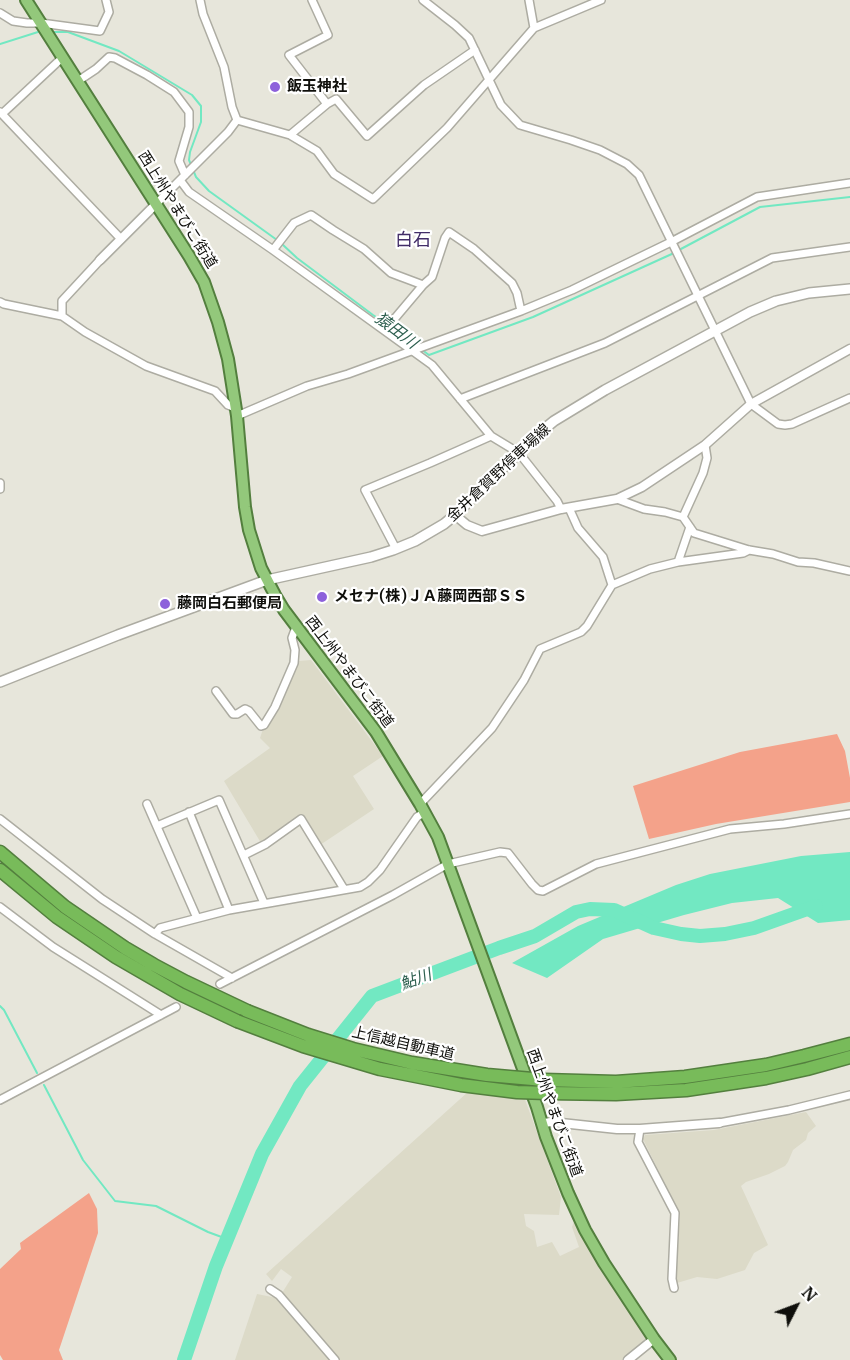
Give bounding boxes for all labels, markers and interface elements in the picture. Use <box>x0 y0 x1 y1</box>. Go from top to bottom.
place label: 飯玉神社 <box>287 78 347 96</box>
marker: 飯玉神社 <box>268 80 282 94</box>
street label: 西上州やまびこ街道 <box>134 148 220 272</box>
district label: 白石 <box>395 230 431 252</box>
water label: 猿田川 <box>371 309 421 353</box>
street label: 金井倉賀野停車場線 <box>443 420 555 526</box>
place label: メセナ(株)ＪＡ藤岡西部ＳＳ <box>334 588 527 606</box>
marker: メセナ(株)ＪＡ藤岡西部ＳＳ <box>315 590 329 604</box>
place label: 藤岡白石郵便局 <box>177 595 282 613</box>
marker: 藤岡白石郵便局 <box>158 597 172 611</box>
street label: 西上州やまびこ街道 <box>301 613 397 731</box>
water label: 鮎川 <box>398 966 434 994</box>
street label: 上信越自動車道 <box>350 1023 456 1065</box>
street label: 西上州やまびこ街道 <box>522 1046 586 1180</box>
north arrow <box>766 1276 826 1336</box>
text: N <box>798 1283 821 1305</box>

